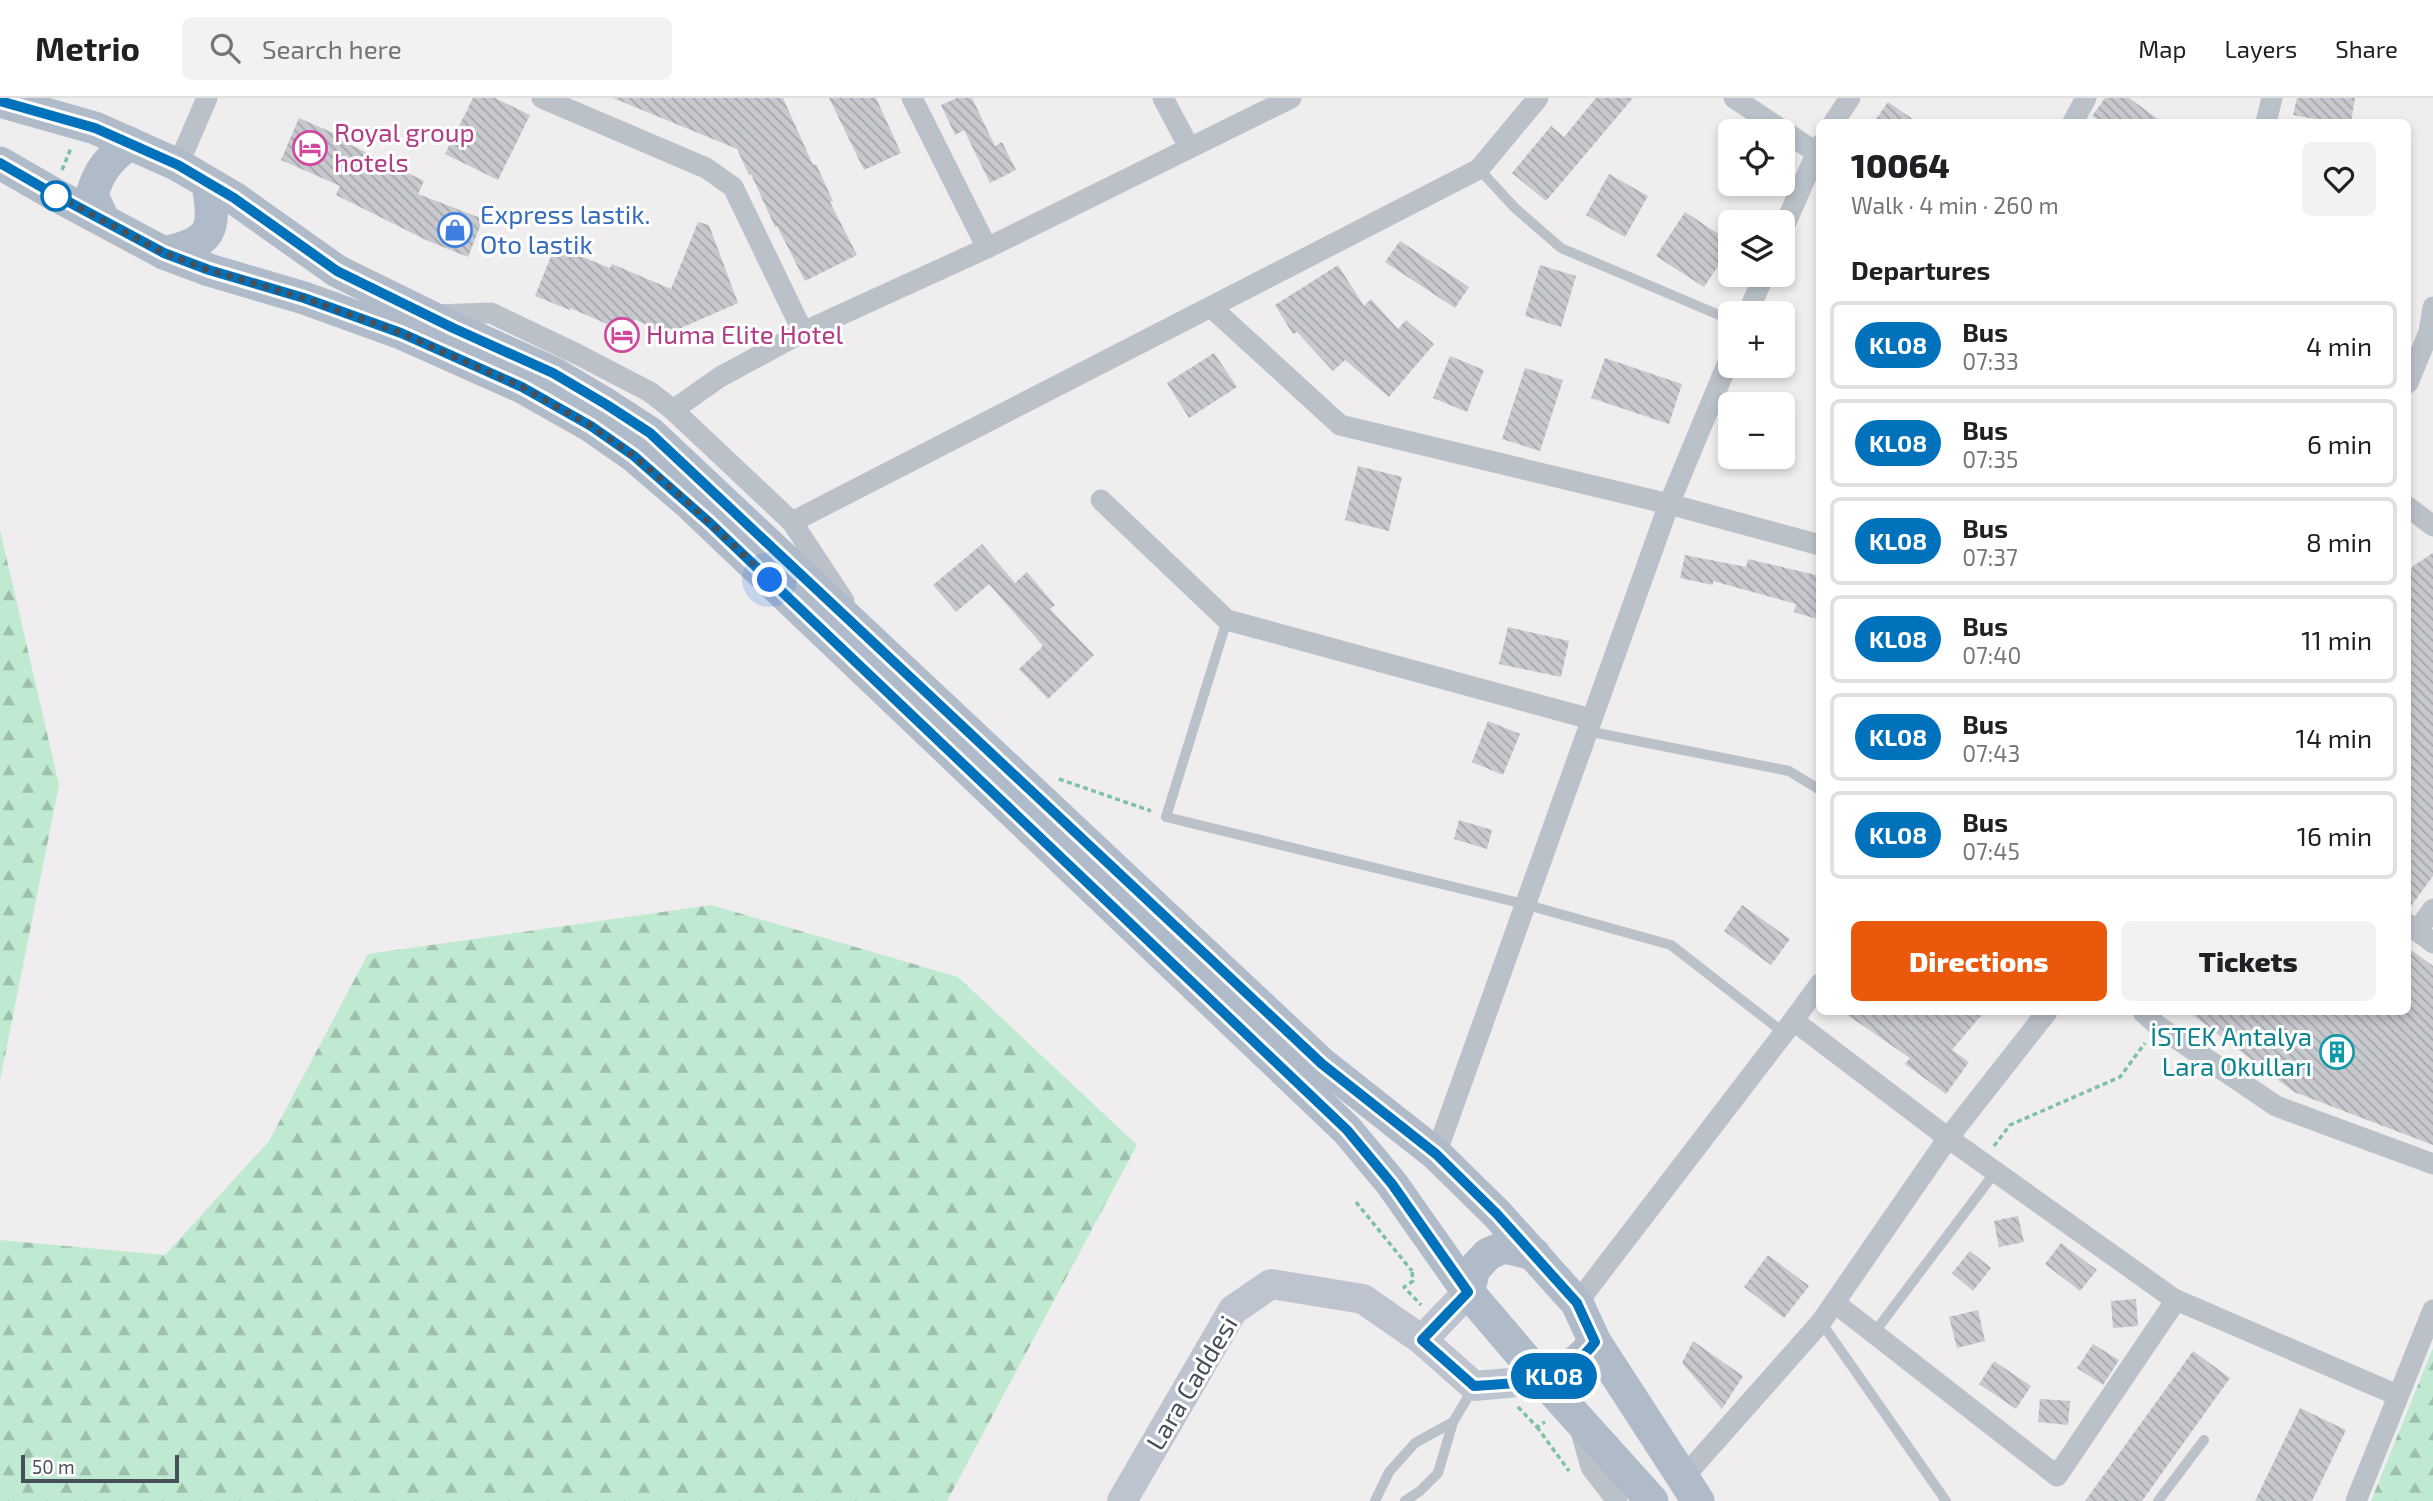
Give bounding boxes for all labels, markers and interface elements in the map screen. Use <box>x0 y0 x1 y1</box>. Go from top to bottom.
search box <box>182 17 672 80</box>
text: Metrio <box>35 28 140 68</box>
icon: search <box>206 29 244 67</box>
text: Search here <box>262 33 402 64</box>
text: Map <box>2138 34 2186 63</box>
text: Layers <box>2224 34 2297 63</box>
text: Share <box>2335 34 2398 63</box>
place label: Royal group hotels <box>334 116 475 177</box>
map controls <box>1718 119 1795 469</box>
button: locate <box>1718 119 1795 196</box>
hotel icon: Royal group hotels <box>291 129 329 167</box>
button: heart <box>2302 142 2376 216</box>
text: 10064 <box>1851 145 1950 185</box>
unlabelled marker <box>41 181 71 211</box>
text: Walk · 4 min · 260 m <box>1851 191 2059 219</box>
place label: Express lastik. Oto lastik <box>480 198 650 259</box>
button: layers <box>1718 210 1795 287</box>
shop icon: Express lastik. Oto lastik <box>436 211 474 249</box>
text: Departures <box>1851 254 1990 285</box>
button: + <box>1718 301 1795 378</box>
hotel icon: Huma Elite Hotel <box>603 316 641 354</box>
text: Bus <box>1962 316 2008 347</box>
place label: Huma Elite Hotel <box>646 318 843 349</box>
text: KL08 <box>1869 330 1927 359</box>
text: 4 min <box>2306 330 2372 361</box>
text: 07:33 <box>1962 347 2019 375</box>
button: − <box>1718 392 1795 469</box>
text: Bus <box>1962 414 2008 445</box>
text: KL08 <box>1869 428 1927 457</box>
text: 6 min <box>2307 428 2372 459</box>
text: 07:35 <box>1962 445 2018 473</box>
text: Bus <box>1962 512 2008 543</box>
text: KL08 <box>1869 526 1927 555</box>
text: 8 min <box>2306 526 2372 557</box>
text: 07:37 <box>1962 543 2018 571</box>
your location <box>752 562 787 597</box>
text: Bus <box>1962 610 2008 641</box>
text: KL08 <box>1869 624 1927 653</box>
text: 11 min <box>2301 624 2372 655</box>
text: 07:40 <box>1962 641 2021 669</box>
text: Bus <box>1962 708 2008 739</box>
text: KL08 <box>1869 722 1927 751</box>
text: 14 min <box>2296 722 2372 753</box>
text: 07:43 <box>1962 739 2020 767</box>
text: Bus <box>1962 806 2008 837</box>
text: KL08 <box>1869 820 1927 849</box>
text: 16 min <box>2297 820 2372 851</box>
text: 07:45 <box>1962 837 2020 865</box>
button: Directions <box>1851 921 2107 1001</box>
button: Tickets <box>2121 921 2376 1001</box>
place label: İSTEK Antalya Lara Okulları <box>2150 1020 2312 1081</box>
building icon: İSTEK Antalya Lara Okulları <box>2318 1033 2356 1071</box>
street label: Lara Caddesi <box>1139 1310 1243 1455</box>
line badge: KL08 <box>1505 1353 1603 1399</box>
text: KL08 <box>1525 1361 1583 1390</box>
scale bar <box>21 1452 178 1484</box>
text: 50 m <box>32 1455 75 1478</box>

